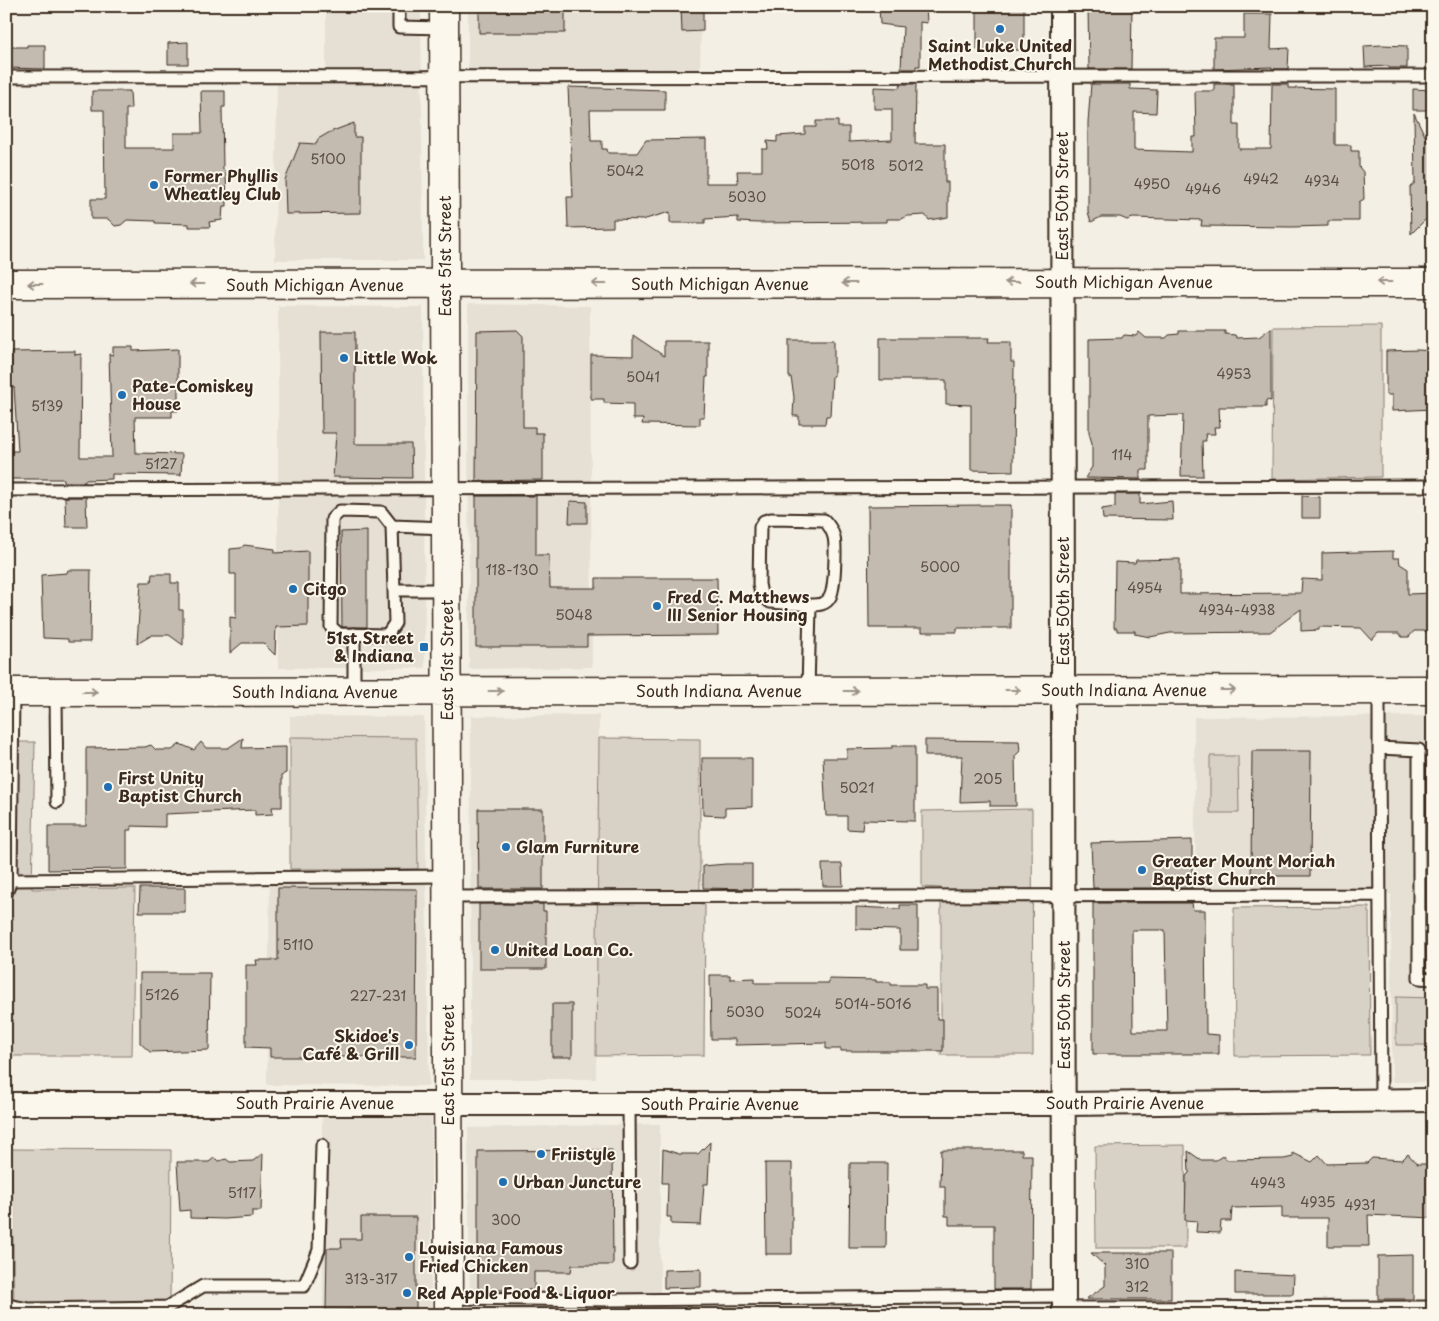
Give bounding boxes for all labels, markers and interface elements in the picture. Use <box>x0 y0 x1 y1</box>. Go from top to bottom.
marker: Saint Luke United Methodist Church <box>994 23 1006 35</box>
place label: Saint Luke United Methodist Church <box>928 33 1072 75</box>
street label: East 50th Street <box>1049 131 1073 261</box>
house number: 5100 <box>310 148 346 169</box>
house number: 5018 <box>841 154 875 175</box>
house number: 5012 <box>888 155 924 176</box>
house number: 5042 <box>606 160 644 181</box>
place label: Former Phyllis Wheatley Club <box>164 163 281 205</box>
house number: 4942 <box>1243 168 1279 189</box>
house number: 4934 <box>1304 170 1340 191</box>
house number: 4950 <box>1134 173 1170 194</box>
house number: 4946 <box>1185 178 1221 199</box>
marker: Former Phyllis Wheatley Club <box>148 179 160 191</box>
house number: 5030 <box>728 186 766 207</box>
street label: East 51st Street <box>432 195 456 317</box>
street label: South Michigan Avenue <box>1035 269 1213 293</box>
street label: South Michigan Avenue <box>631 271 809 295</box>
street label: South Michigan Avenue <box>226 272 404 296</box>
one-way arrow <box>1004 277 1020 287</box>
one-way arrow <box>1376 277 1392 287</box>
one-way arrow <box>841 278 858 288</box>
one-way arrow <box>27 279 44 289</box>
one-way arrow <box>190 279 206 289</box>
one-way arrow <box>591 279 608 289</box>
place label: Little Wok <box>354 345 438 369</box>
marker: Little Wok <box>338 352 350 364</box>
house number: 4953 <box>1216 363 1252 384</box>
house number: 5041 <box>626 366 660 387</box>
place label: Pate-Comiskey House <box>132 373 253 415</box>
marker: Pate-Comiskey House <box>116 389 128 401</box>
house number: 5139 <box>31 395 63 416</box>
house number: 114 <box>1112 444 1133 465</box>
house number: 5127 <box>145 453 177 474</box>
street label: East 50th Street <box>1050 536 1074 666</box>
house number: 5000 <box>920 556 960 577</box>
house number: 118-130 <box>485 559 539 580</box>
place label: Citgo <box>303 576 347 600</box>
house number: 4954 <box>1127 577 1163 598</box>
marker: Citgo <box>287 583 299 595</box>
place label: Fred C. Matthews III Senior Housing <box>667 584 810 626</box>
street label: East 51st Street <box>434 599 458 721</box>
house number: 4934-4938 <box>1199 599 1276 620</box>
marker: Fred C. Matthews III Senior Housing <box>651 600 663 612</box>
house number: 5048 <box>555 604 593 625</box>
place label: 51st Street & Indiana <box>326 625 414 667</box>
marker: 51st Street & Indiana <box>418 641 430 653</box>
street label: South Indiana Avenue <box>1041 677 1207 701</box>
street label: South Indiana Avenue <box>636 678 802 702</box>
street label: South Indiana Avenue <box>232 679 398 703</box>
one-way arrow <box>1005 685 1021 695</box>
one-way arrow <box>1220 685 1236 695</box>
one-way arrow <box>488 686 504 696</box>
one-way arrow <box>842 686 859 696</box>
one-way arrow <box>82 687 98 697</box>
place label: First Unity Baptist Church <box>118 765 242 807</box>
house number: 205 <box>974 768 1002 789</box>
house number: 5021 <box>839 777 875 798</box>
marker: First Unity Baptist Church <box>102 781 114 793</box>
place label: Glam Furniture <box>516 834 640 858</box>
marker: Glam Furniture <box>500 841 512 853</box>
place label: Greater Mount Moriah Baptist Church <box>1152 848 1335 890</box>
marker: Greater Mount Moriah Baptist Church <box>1136 864 1148 876</box>
house number: 5110 <box>283 934 313 955</box>
place label: United Loan Co. <box>505 937 633 961</box>
street label: East 50th Street <box>1051 940 1075 1070</box>
marker: United Loan Co. <box>489 944 501 956</box>
house number: 5126 <box>145 984 179 1005</box>
house number: 227-231 <box>350 985 406 1006</box>
house number: 5014-5016 <box>834 993 912 1014</box>
house number: 5030 <box>726 1001 764 1022</box>
house number: 5024 <box>784 1002 822 1023</box>
street label: East 51st Street <box>435 1004 459 1126</box>
place label: Skidoe's Café & Grill <box>303 1023 399 1065</box>
marker: Skidoe's Café & Grill <box>403 1039 415 1051</box>
street label: South Prairie Avenue <box>236 1090 395 1114</box>
street label: South Prairie Avenue <box>1046 1090 1205 1114</box>
street label: South Prairie Avenue <box>641 1091 800 1115</box>
place label: Friistyle <box>551 1141 616 1165</box>
marker: Friistyle <box>535 1148 547 1160</box>
place label: Urban Juncture <box>513 1169 641 1193</box>
house number: 4943 <box>1250 1172 1286 1193</box>
marker: Urban Juncture <box>497 1176 509 1188</box>
house number: 5117 <box>228 1182 256 1203</box>
house number: 4935 <box>1300 1191 1336 1212</box>
house number: 4931 <box>1344 1194 1376 1215</box>
house number: 300 <box>491 1209 521 1230</box>
place label: Louisiana Famous Fried Chicken <box>419 1235 563 1277</box>
marker: Louisiana Famous Fried Chicken <box>403 1251 415 1263</box>
house number: 310 <box>1125 1253 1149 1274</box>
house number: 313-317 <box>344 1268 398 1289</box>
house number: 312 <box>1125 1276 1149 1297</box>
place label: Red Apple Food & Liquor <box>417 1280 616 1304</box>
marker: Red Apple Food & Liquor <box>401 1287 413 1299</box>

